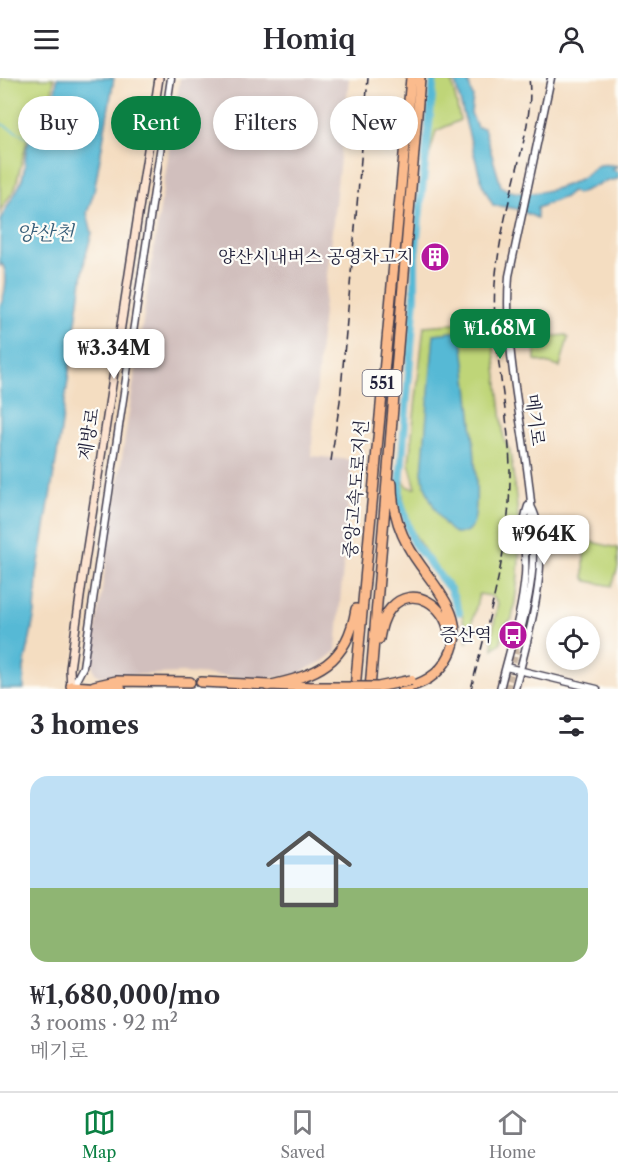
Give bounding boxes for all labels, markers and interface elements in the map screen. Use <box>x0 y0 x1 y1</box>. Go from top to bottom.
icon: menu <box>30 23 63 56</box>
text: Homiq <box>262 23 356 56</box>
icon: person <box>555 23 588 56</box>
chip: Buy <box>18 96 99 150</box>
chip: Rent <box>111 96 201 150</box>
chip: Filters <box>213 96 318 150</box>
chip: New <box>330 96 418 150</box>
water label: 양산천 <box>16 221 76 245</box>
building icon: 양산시내버스 공영차고지 <box>419 241 451 273</box>
place label: 양산시내버스 공영차고지 <box>218 246 414 268</box>
pin: ₩1.68M <box>451 309 549 360</box>
text: ₩1.68M <box>464 316 536 340</box>
pin: ₩3.34M <box>65 329 163 380</box>
text: ₩3.34M <box>78 336 151 360</box>
road number: 551 <box>362 370 401 396</box>
street label: 메기로 <box>521 393 549 447</box>
street label: 제방로 <box>74 407 104 461</box>
street label: 중앙고속도로지선 <box>339 419 373 559</box>
pin: ₩964K <box>502 515 586 566</box>
text: ₩964K <box>512 522 576 546</box>
map controls <box>546 616 600 670</box>
button: locate <box>546 616 600 670</box>
bus stop icon: 증산역 <box>497 619 529 651</box>
place label: 증산역 <box>440 624 492 646</box>
text: 3 homes <box>30 709 139 741</box>
icon: filters <box>555 709 588 742</box>
icon: home <box>255 815 363 923</box>
text: ₩1,680,000/mo <box>30 979 220 1011</box>
text: 3 rooms · 92 m² <box>30 1011 178 1035</box>
text: 메기로 <box>30 1039 88 1063</box>
tab: Map <box>82 1106 116 1162</box>
tab: Saved <box>280 1106 325 1162</box>
tab: Home <box>489 1106 536 1162</box>

